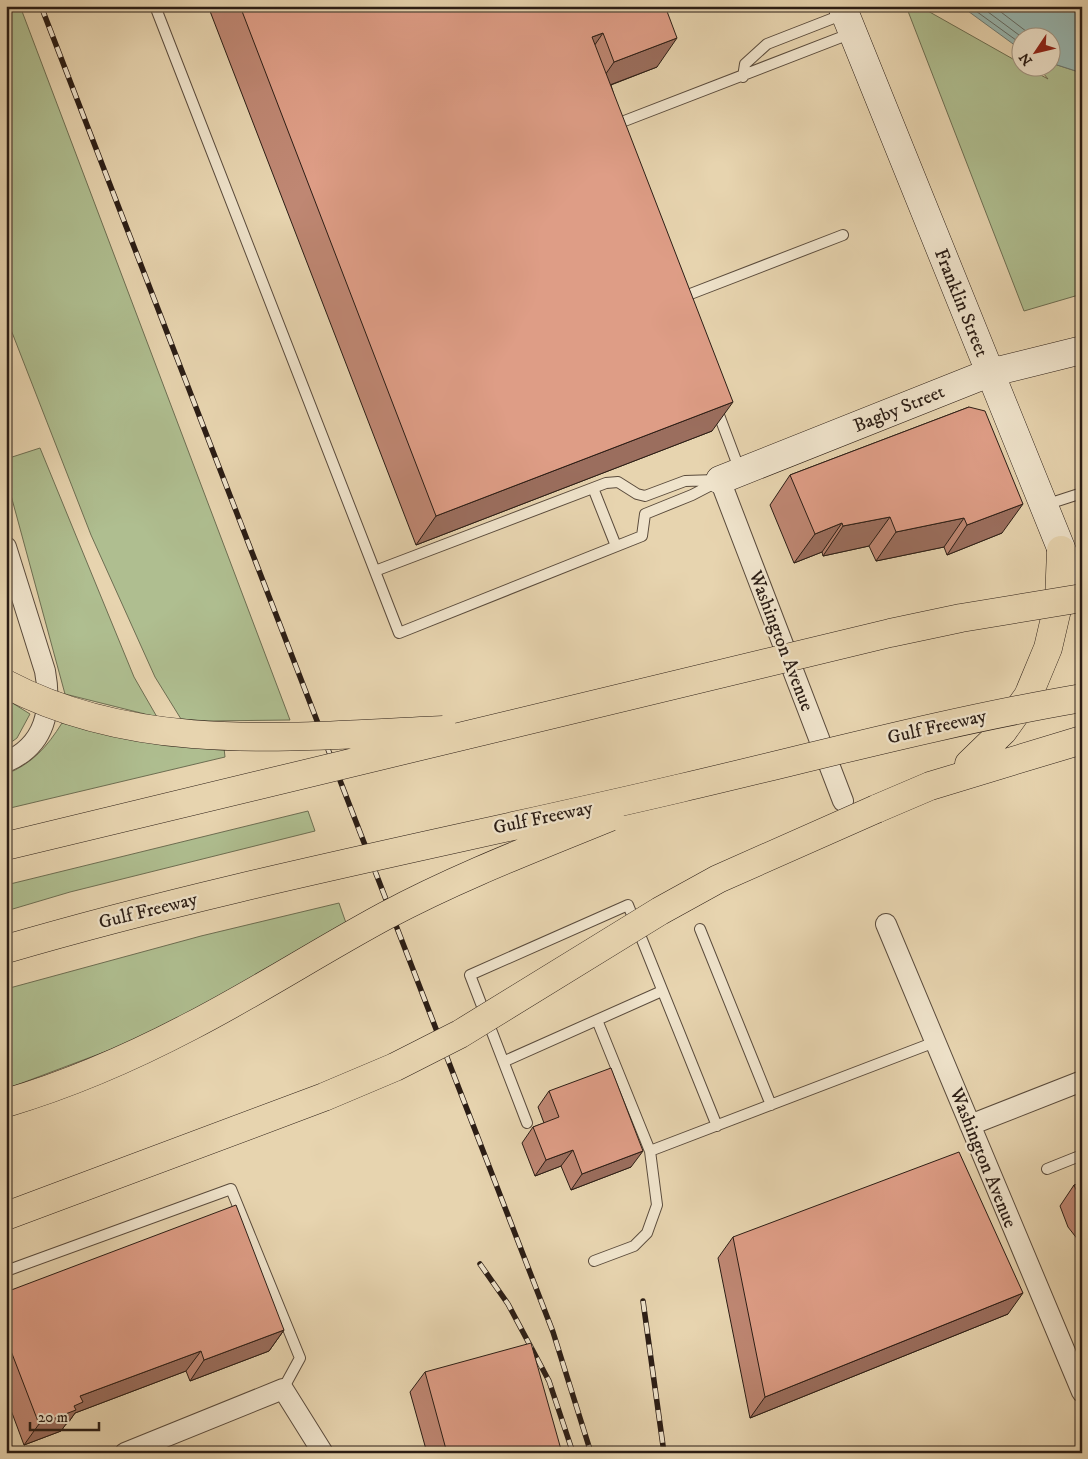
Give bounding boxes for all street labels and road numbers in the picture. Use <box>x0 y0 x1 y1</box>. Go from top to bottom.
street label: Franklin Street <box>929 245 993 361</box>
street label: Bagby Street <box>850 380 948 438</box>
street label: Washington Avenue <box>743 566 818 715</box>
street label: Gulf Freeway <box>885 704 990 750</box>
street label: Gulf Freeway <box>491 796 596 840</box>
street label: Gulf Freeway <box>96 887 201 934</box>
street label: Washington Avenue <box>944 1084 1022 1231</box>

